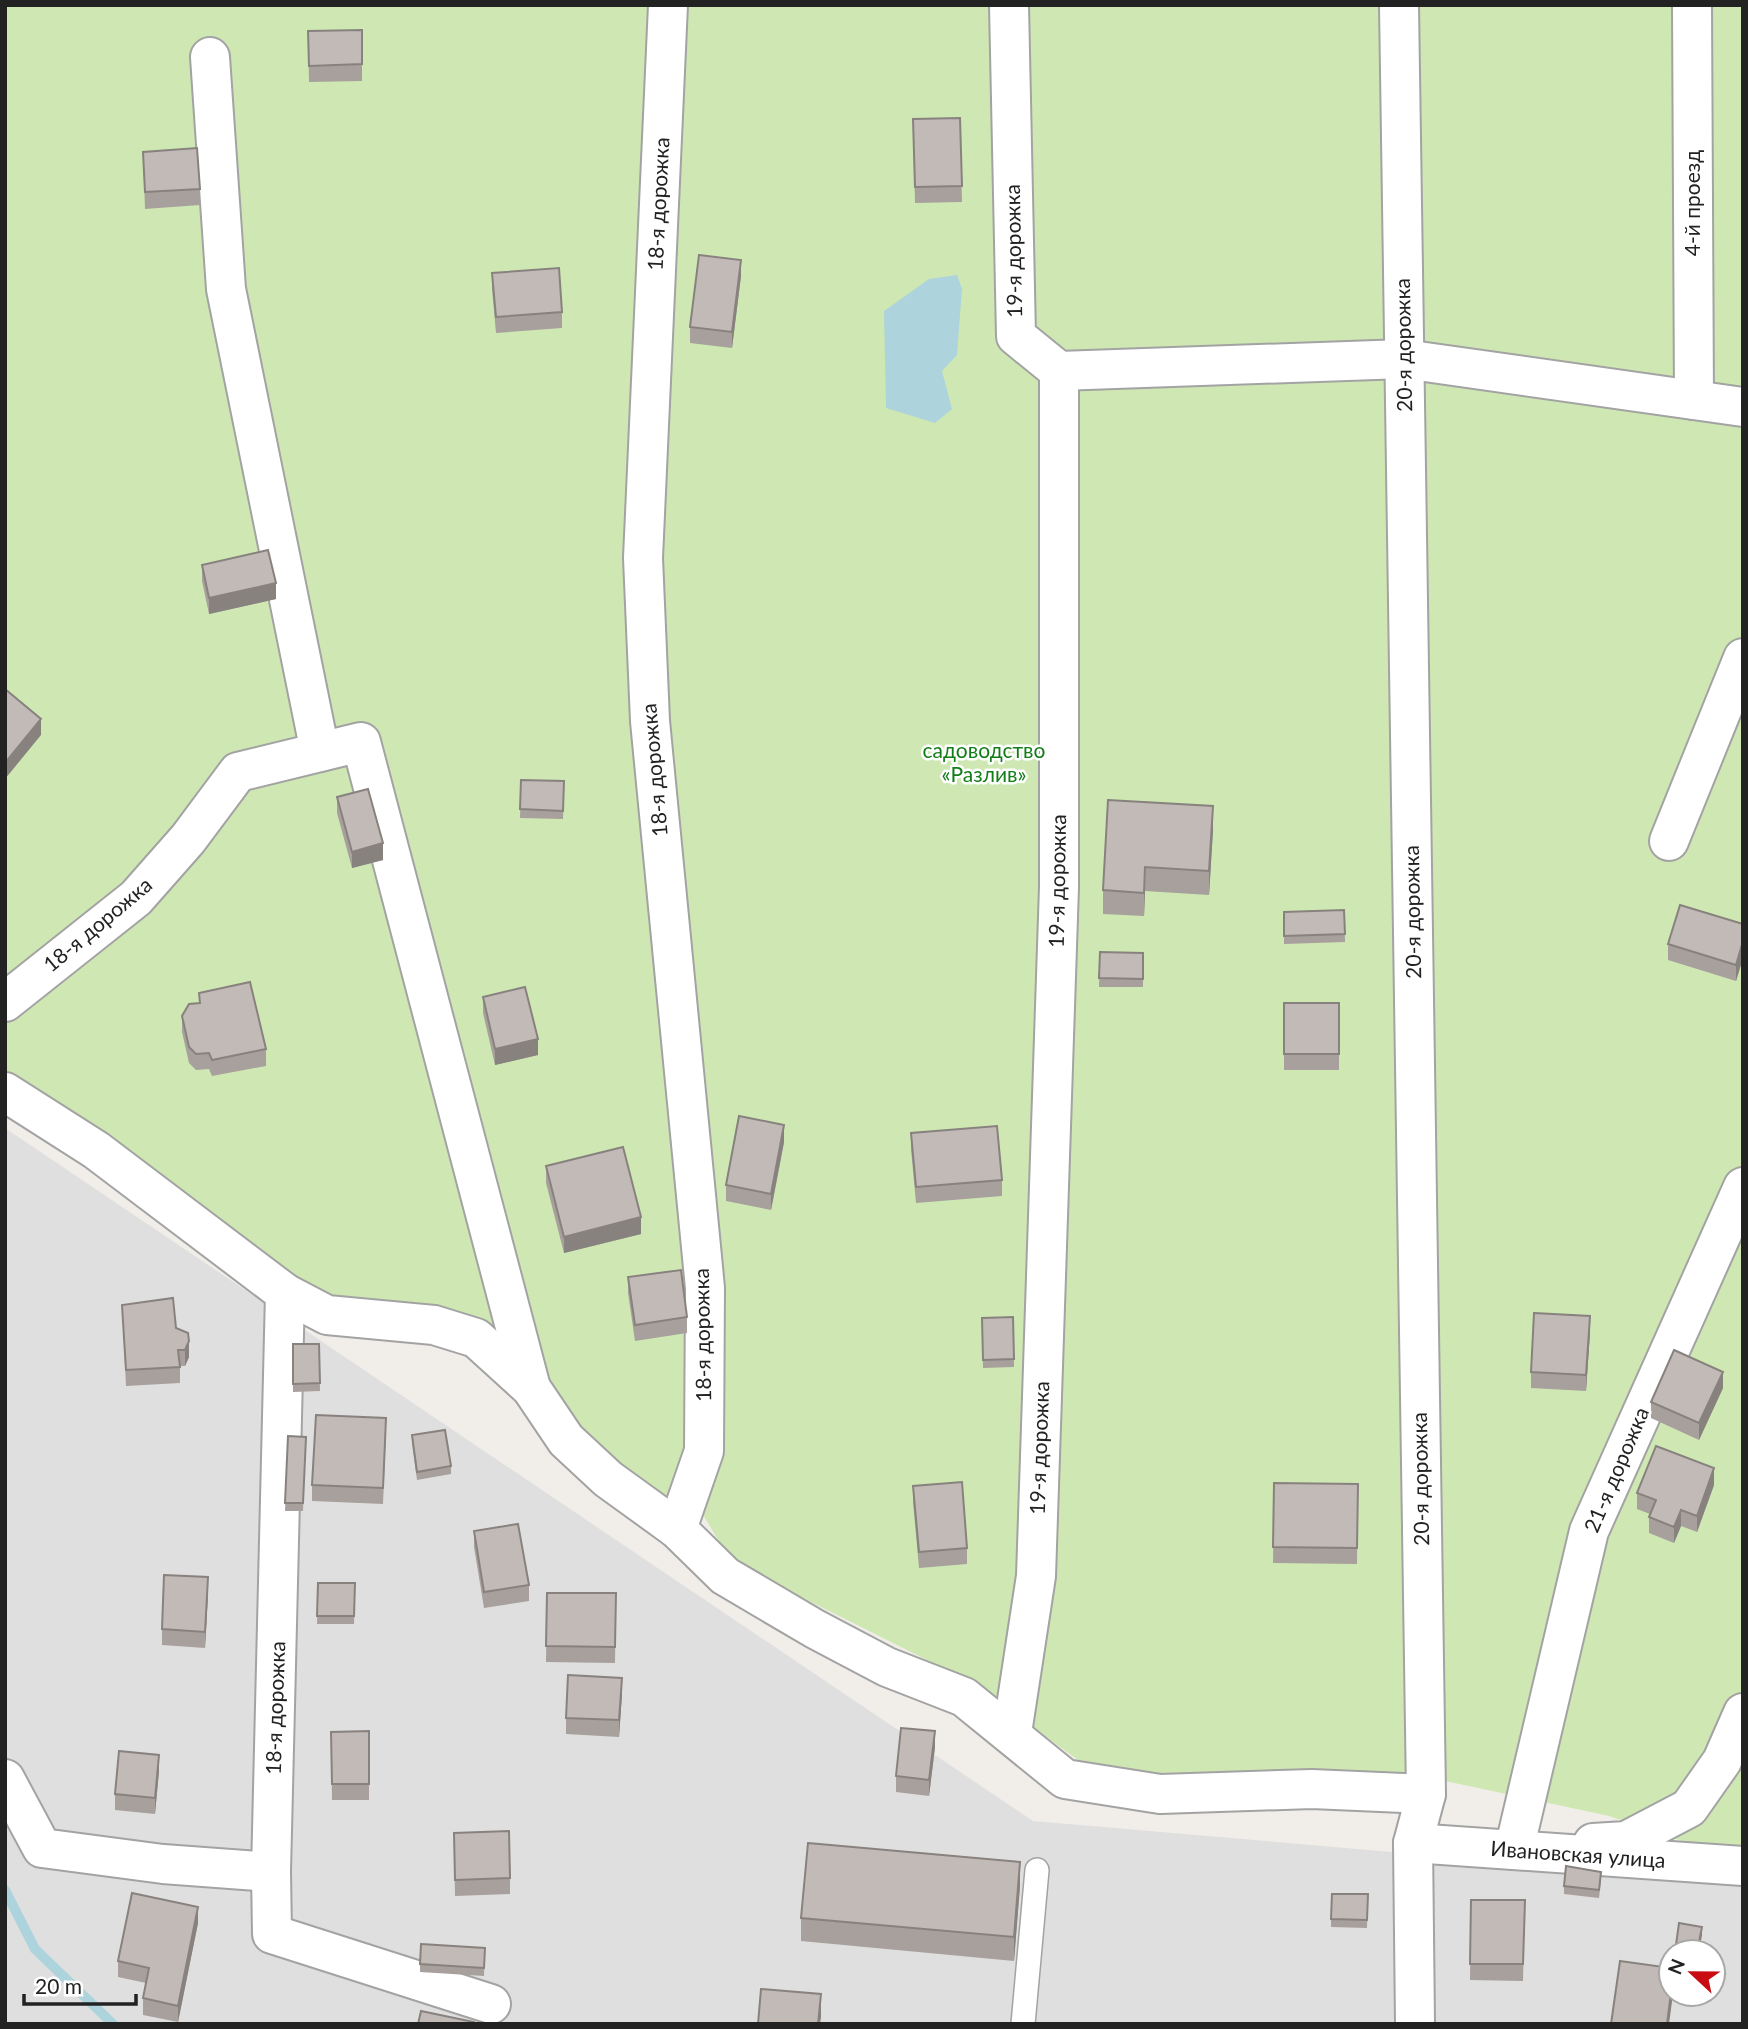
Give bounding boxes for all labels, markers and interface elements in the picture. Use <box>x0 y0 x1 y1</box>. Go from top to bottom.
street label: 18-я дорожка <box>642 137 673 271</box>
street label: 4-й проезд <box>1679 150 1704 256</box>
street label: 19-я дорожка <box>999 184 1026 318</box>
street label: 20-я дорожка <box>1389 278 1416 412</box>
street label: 18-я дорожка <box>635 702 672 838</box>
park label: садоводство «Разлив» <box>923 737 1046 786</box>
street label: 19-я дорожка <box>1043 814 1070 948</box>
street label: 20-я дорожка <box>1398 845 1425 979</box>
street label: 18-я дорожка <box>38 871 156 976</box>
street label: 18-я дорожка <box>688 1268 715 1402</box>
street label: 19-я дорожка <box>1024 1381 1053 1515</box>
street label: 21-я дорожка <box>1578 1403 1653 1536</box>
street label: 20-я дорожка <box>1406 1412 1433 1546</box>
street label: 18-я дорожка <box>260 1641 289 1775</box>
street label: Ивановская улица <box>1490 1835 1666 1872</box>
north arrow <box>1657 1938 1727 2008</box>
text: N <box>1662 1955 1689 1978</box>
scale bar <box>24 1962 136 2006</box>
text: 20 m <box>35 1973 82 1998</box>

